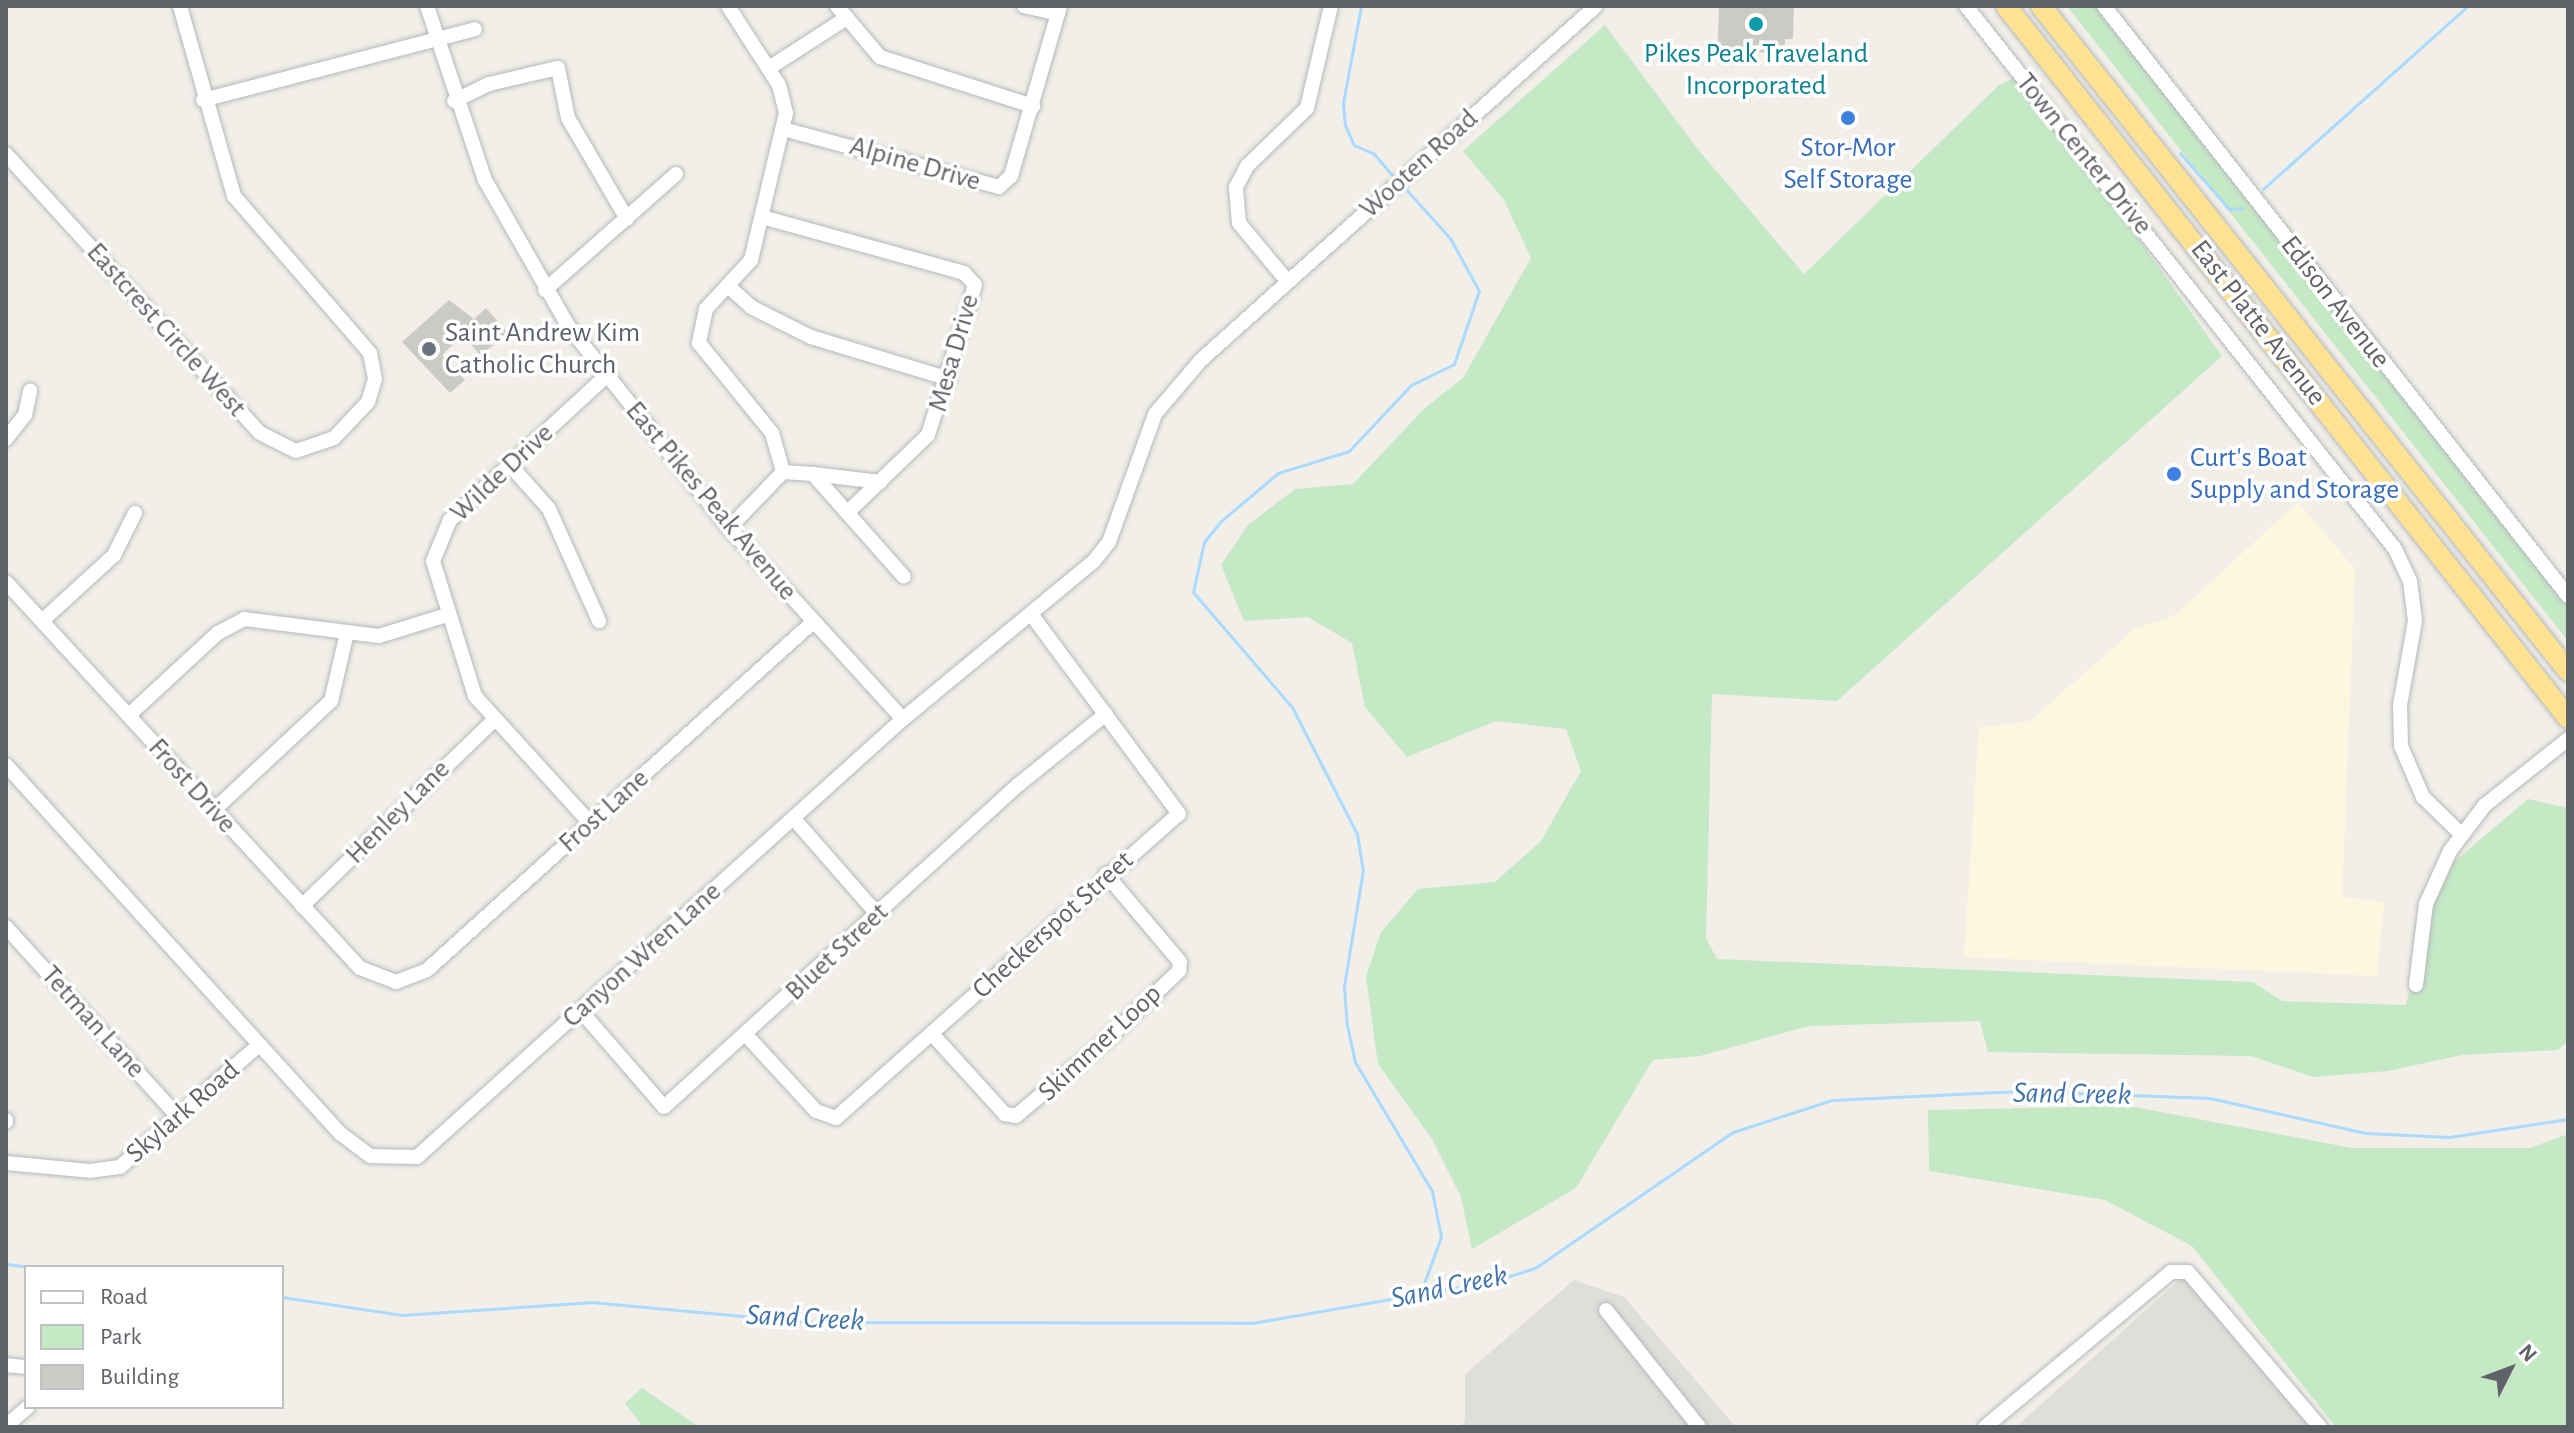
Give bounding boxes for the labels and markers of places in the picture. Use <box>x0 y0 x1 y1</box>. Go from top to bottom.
marker: Pikes Peak Traveland Incorporated <box>1747 15 1765 33</box>
place label: Pikes Peak Traveland Incorporated <box>1644 37 1868 103</box>
marker: Stor-Mor Self Storage <box>1839 109 1857 127</box>
place label: Stor-Mor Self Storage <box>1783 131 1913 197</box>
place label: Saint Andrew Kim Catholic Church <box>445 316 640 382</box>
marker: Saint Andrew Kim Catholic Church <box>420 340 438 358</box>
place label: Curt's Boat Supply and Storage <box>2190 441 2399 507</box>
marker: Curt's Boat Supply and Storage <box>2165 465 2183 483</box>

